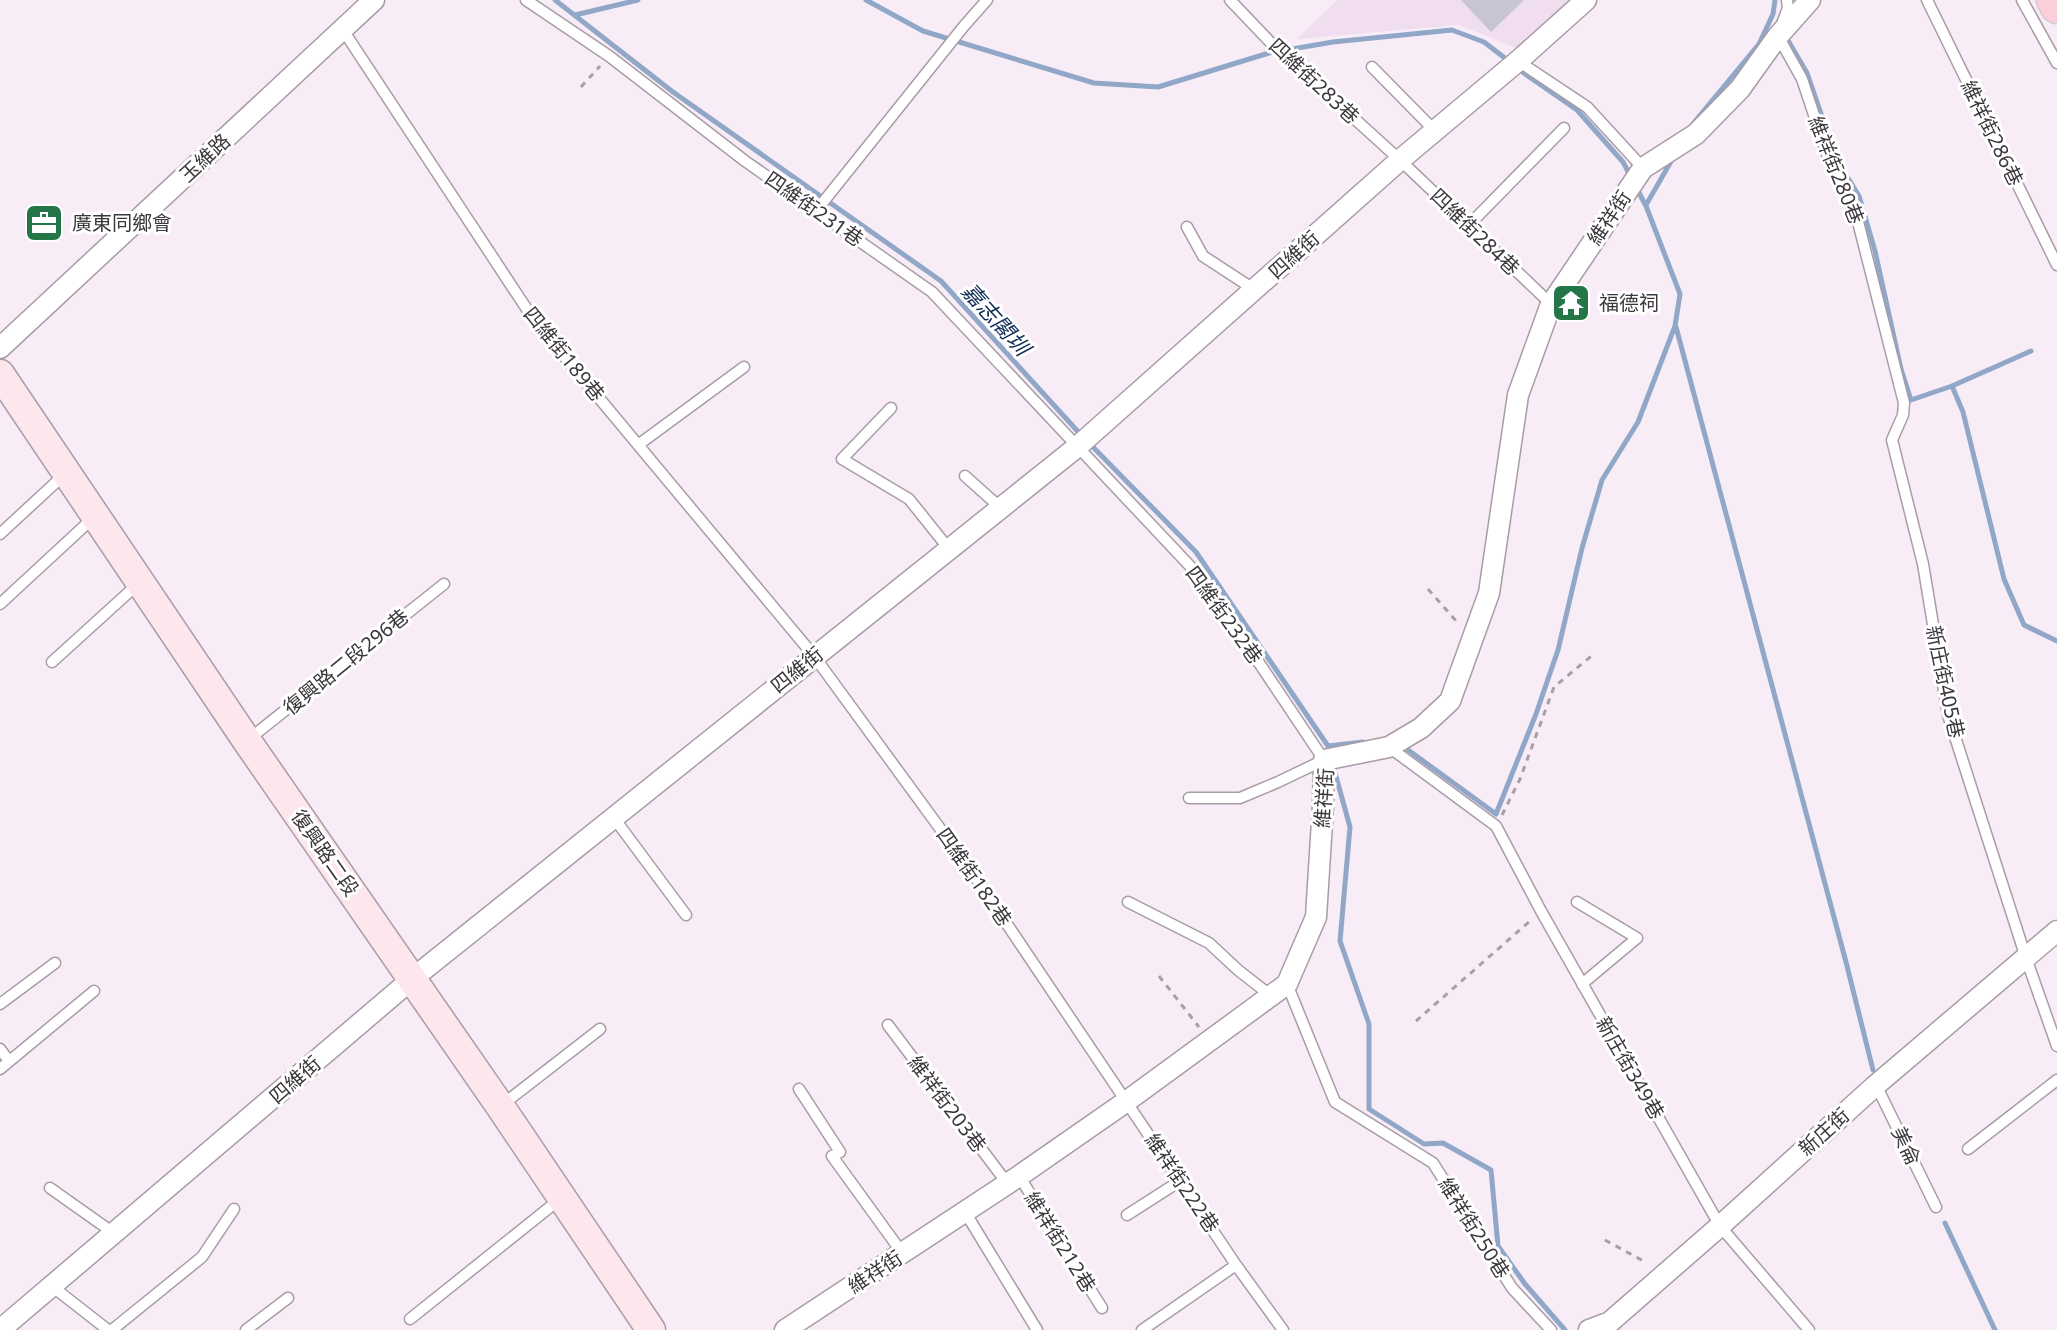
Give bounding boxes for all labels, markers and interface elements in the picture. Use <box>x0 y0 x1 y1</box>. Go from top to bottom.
street label: 四維街283巷 <box>1263 32 1365 129</box>
street label: 維祥街286巷 <box>1955 75 2030 190</box>
street label: 維祥街280巷 <box>1803 112 1870 228</box>
street label: 玉維路 <box>174 127 236 188</box>
street label: 四維街231巷 <box>760 165 869 252</box>
street label: 四維街284巷 <box>1425 182 1526 281</box>
street label: 維祥街 <box>1581 185 1637 250</box>
office icon: 廣東同鄉會 <box>23 202 65 244</box>
place label: 廣東同鄉會 <box>72 209 172 236</box>
street label: 四維街 <box>1262 225 1325 285</box>
water label: 嘉志閣圳 <box>956 276 1039 363</box>
temple icon: 福德祠 <box>1550 282 1592 324</box>
place label: 福德祠 <box>1599 289 1659 316</box>
street label: 四維街189巷 <box>518 301 611 407</box>
street label: 四維街232巷 <box>1180 561 1269 669</box>
street label: 復興路二段296巷 <box>277 603 414 721</box>
street label: 新庄街405巷 <box>1920 623 1971 741</box>
street label: 四維街 <box>765 640 828 699</box>
street label: 維祥街 <box>1308 767 1339 829</box>
street label: 復興路二段 <box>286 804 365 901</box>
street label: 四維街182巷 <box>931 822 1018 931</box>
street label: 新庄街349巷 <box>1590 1011 1671 1124</box>
street label: 四維街 <box>263 1050 326 1109</box>
street label: 維祥街203巷 <box>902 1050 993 1157</box>
street label: 新庄街 <box>1792 1102 1855 1162</box>
street label: 美侖 <box>1886 1122 1927 1170</box>
street label: 維祥街222巷 <box>1139 1128 1226 1238</box>
street label: 維祥街250巷 <box>1433 1172 1516 1283</box>
street label: 維祥街212巷 <box>1019 1186 1102 1297</box>
street label: 維祥街 <box>842 1244 907 1299</box>

